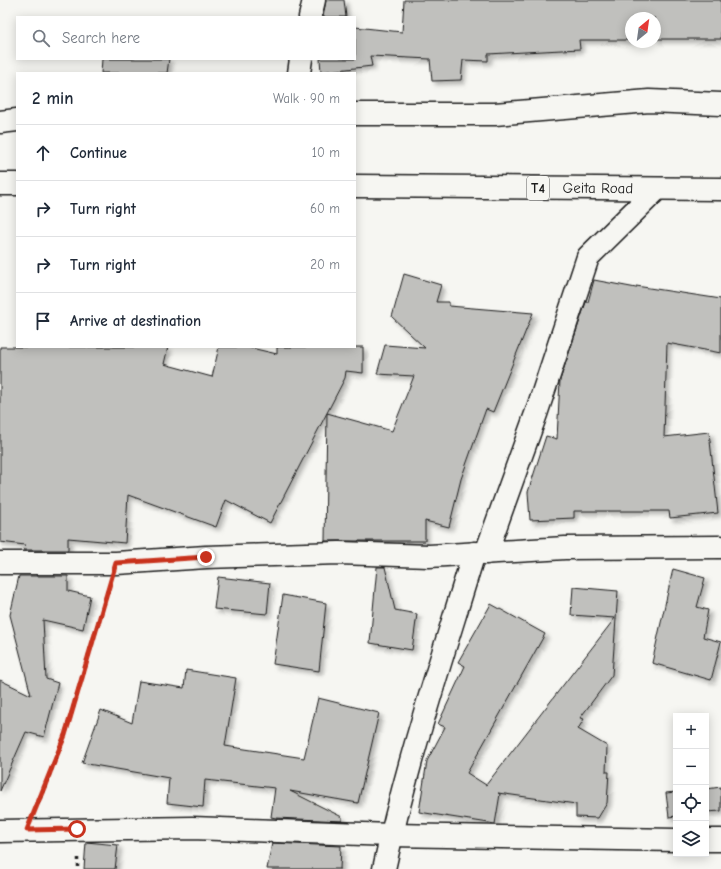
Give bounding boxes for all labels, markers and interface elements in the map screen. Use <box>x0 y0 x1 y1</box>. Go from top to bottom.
north arrow <box>625 12 661 48</box>
search box <box>16 16 356 60</box>
icon: search <box>30 27 52 49</box>
text: Search here <box>62 29 140 47</box>
text: 2 min <box>32 89 73 108</box>
text: Walk · 90 m <box>273 91 340 106</box>
icon: ahead <box>32 142 54 164</box>
text: Continue <box>70 144 127 162</box>
text: 10 m <box>312 145 340 160</box>
road number: T4 <box>527 176 549 200</box>
street label: Geita Road <box>563 179 633 197</box>
icon: right <box>32 198 54 220</box>
text: Turn right <box>70 200 136 218</box>
text: 60 m <box>310 201 340 216</box>
icon: right <box>32 254 54 276</box>
text: Turn right <box>70 256 136 274</box>
text: 20 m <box>310 257 340 272</box>
icon: arrive <box>32 310 54 332</box>
text: Arrive at destination <box>70 312 201 330</box>
route end <box>197 548 215 566</box>
map controls <box>673 713 709 857</box>
button: + <box>673 713 709 749</box>
button: − <box>673 749 709 785</box>
button: locate <box>673 785 709 821</box>
route start <box>68 820 86 838</box>
button: layers <box>673 821 709 857</box>

